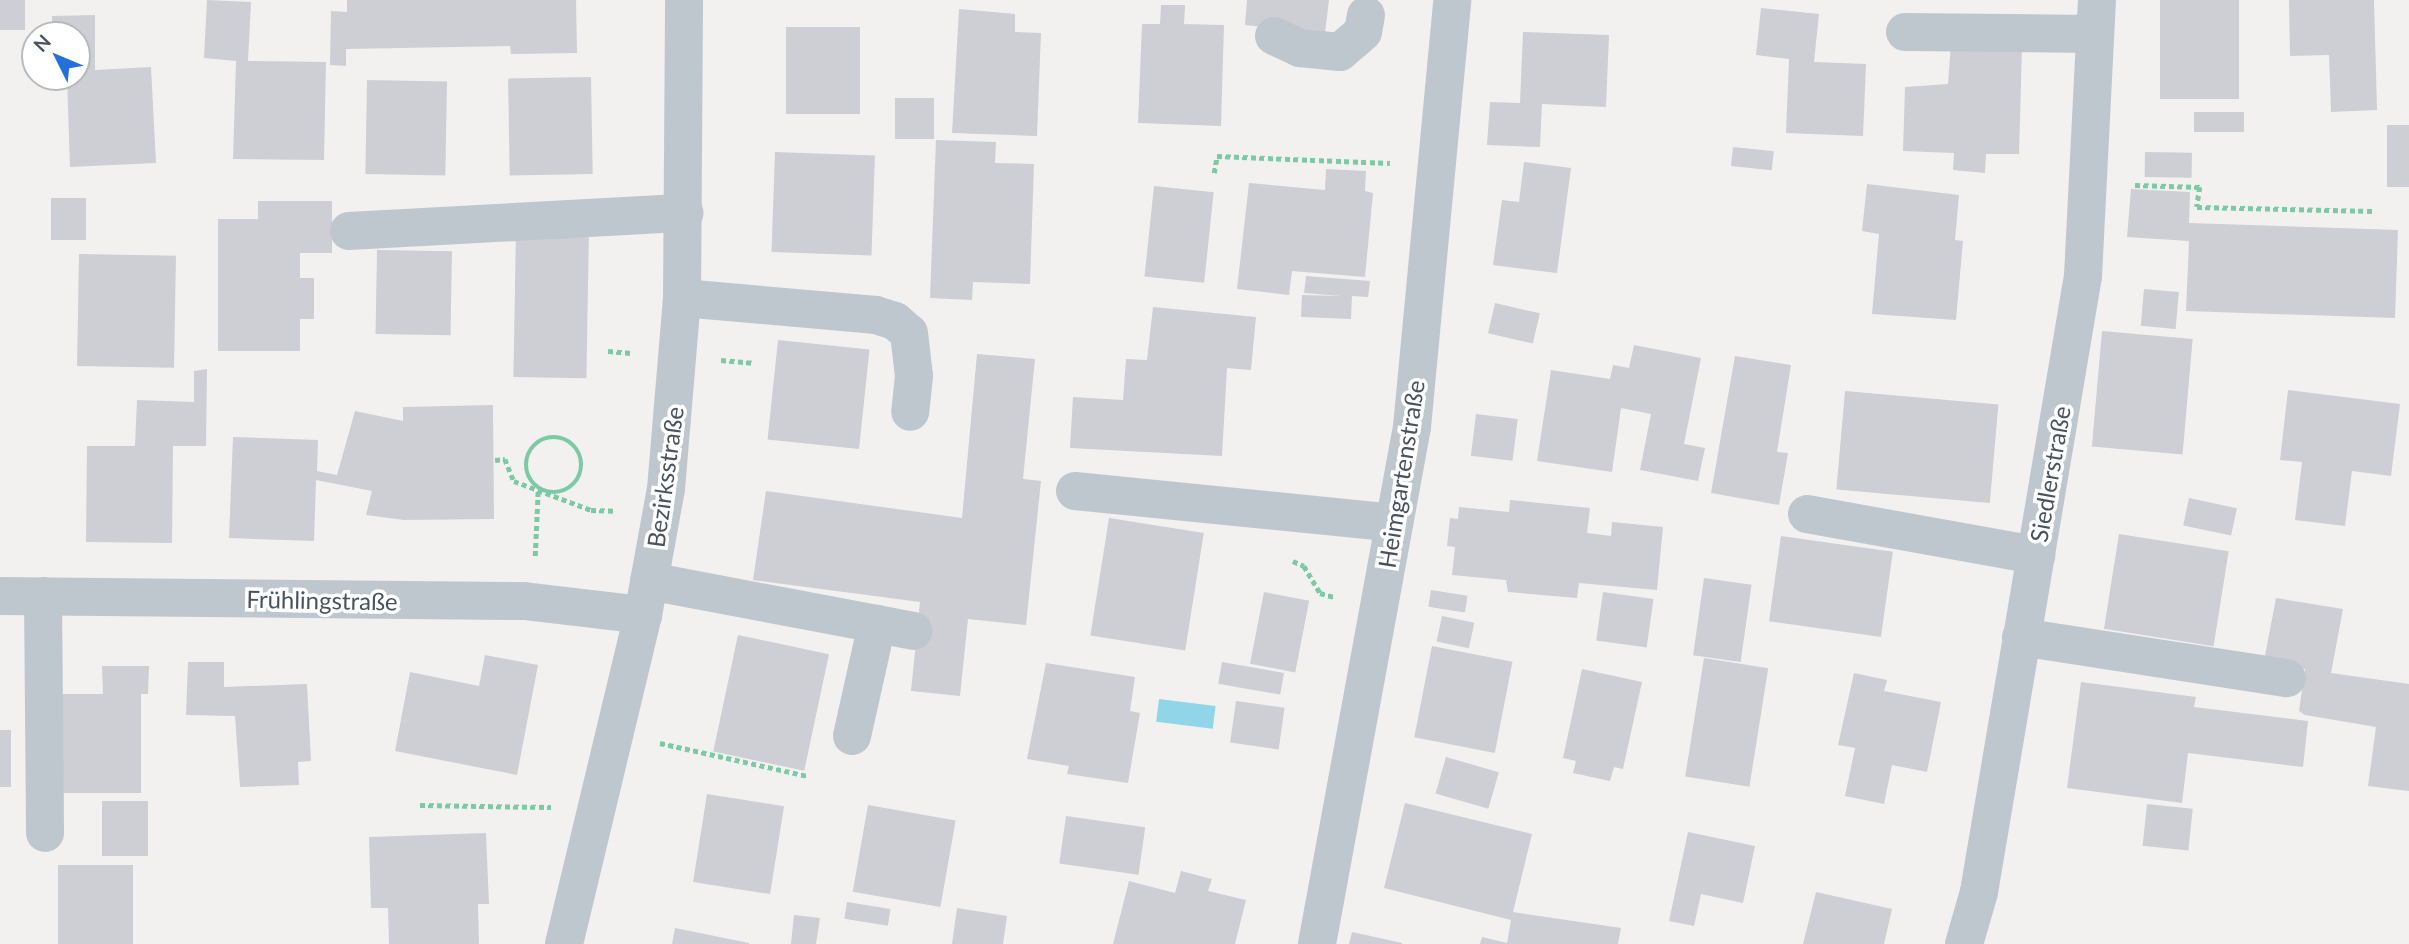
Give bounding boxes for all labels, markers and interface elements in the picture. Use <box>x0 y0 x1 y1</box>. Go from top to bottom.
north arrow <box>21 21 91 91</box>
text: N <box>28 30 55 56</box>
street label: Heimgartenstraße <box>1372 378 1430 570</box>
street label: Siedlerstraße <box>2024 404 2076 544</box>
street label: Bezirksstraße <box>641 405 689 549</box>
street label: Frühlingstraße <box>246 584 398 616</box>

